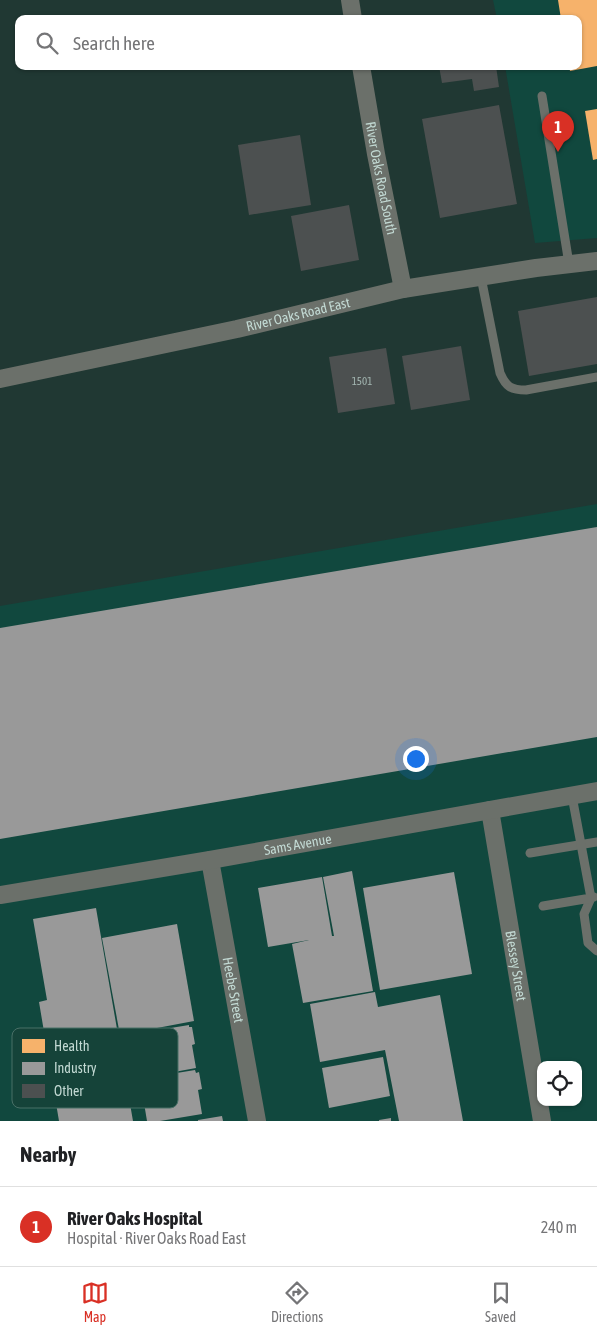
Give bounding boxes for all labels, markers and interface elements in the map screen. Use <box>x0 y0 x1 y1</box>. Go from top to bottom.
search box <box>15 15 582 70</box>
icon: search <box>33 29 61 57</box>
text: Search here <box>73 32 155 54</box>
pin: 1 <box>542 111 574 152</box>
street label: River Oaks Road South <box>363 120 400 236</box>
street label: River Oaks Road East <box>245 294 352 335</box>
house number: 1501 <box>352 375 372 387</box>
your location <box>403 746 429 772</box>
street label: Sams Avenue <box>263 831 333 858</box>
street label: Blessey Street <box>502 929 530 1002</box>
street label: Heebe Street <box>220 956 247 1024</box>
legend <box>12 1028 178 1108</box>
text: Health <box>54 1038 90 1054</box>
text: Industry <box>54 1060 97 1076</box>
map controls <box>537 1061 582 1106</box>
button: locate <box>537 1061 582 1106</box>
text: Other <box>54 1083 84 1099</box>
text: Nearby <box>20 1142 76 1166</box>
text: River Oaks Hospital <box>67 1207 202 1229</box>
text: 1 <box>32 1218 40 1236</box>
text: 240 m <box>541 1218 577 1236</box>
text: Hospital · River Oaks Road East <box>67 1229 246 1247</box>
tab: Map <box>81 1279 109 1325</box>
tab: Directions <box>271 1279 323 1325</box>
tab: Saved <box>485 1279 516 1325</box>

